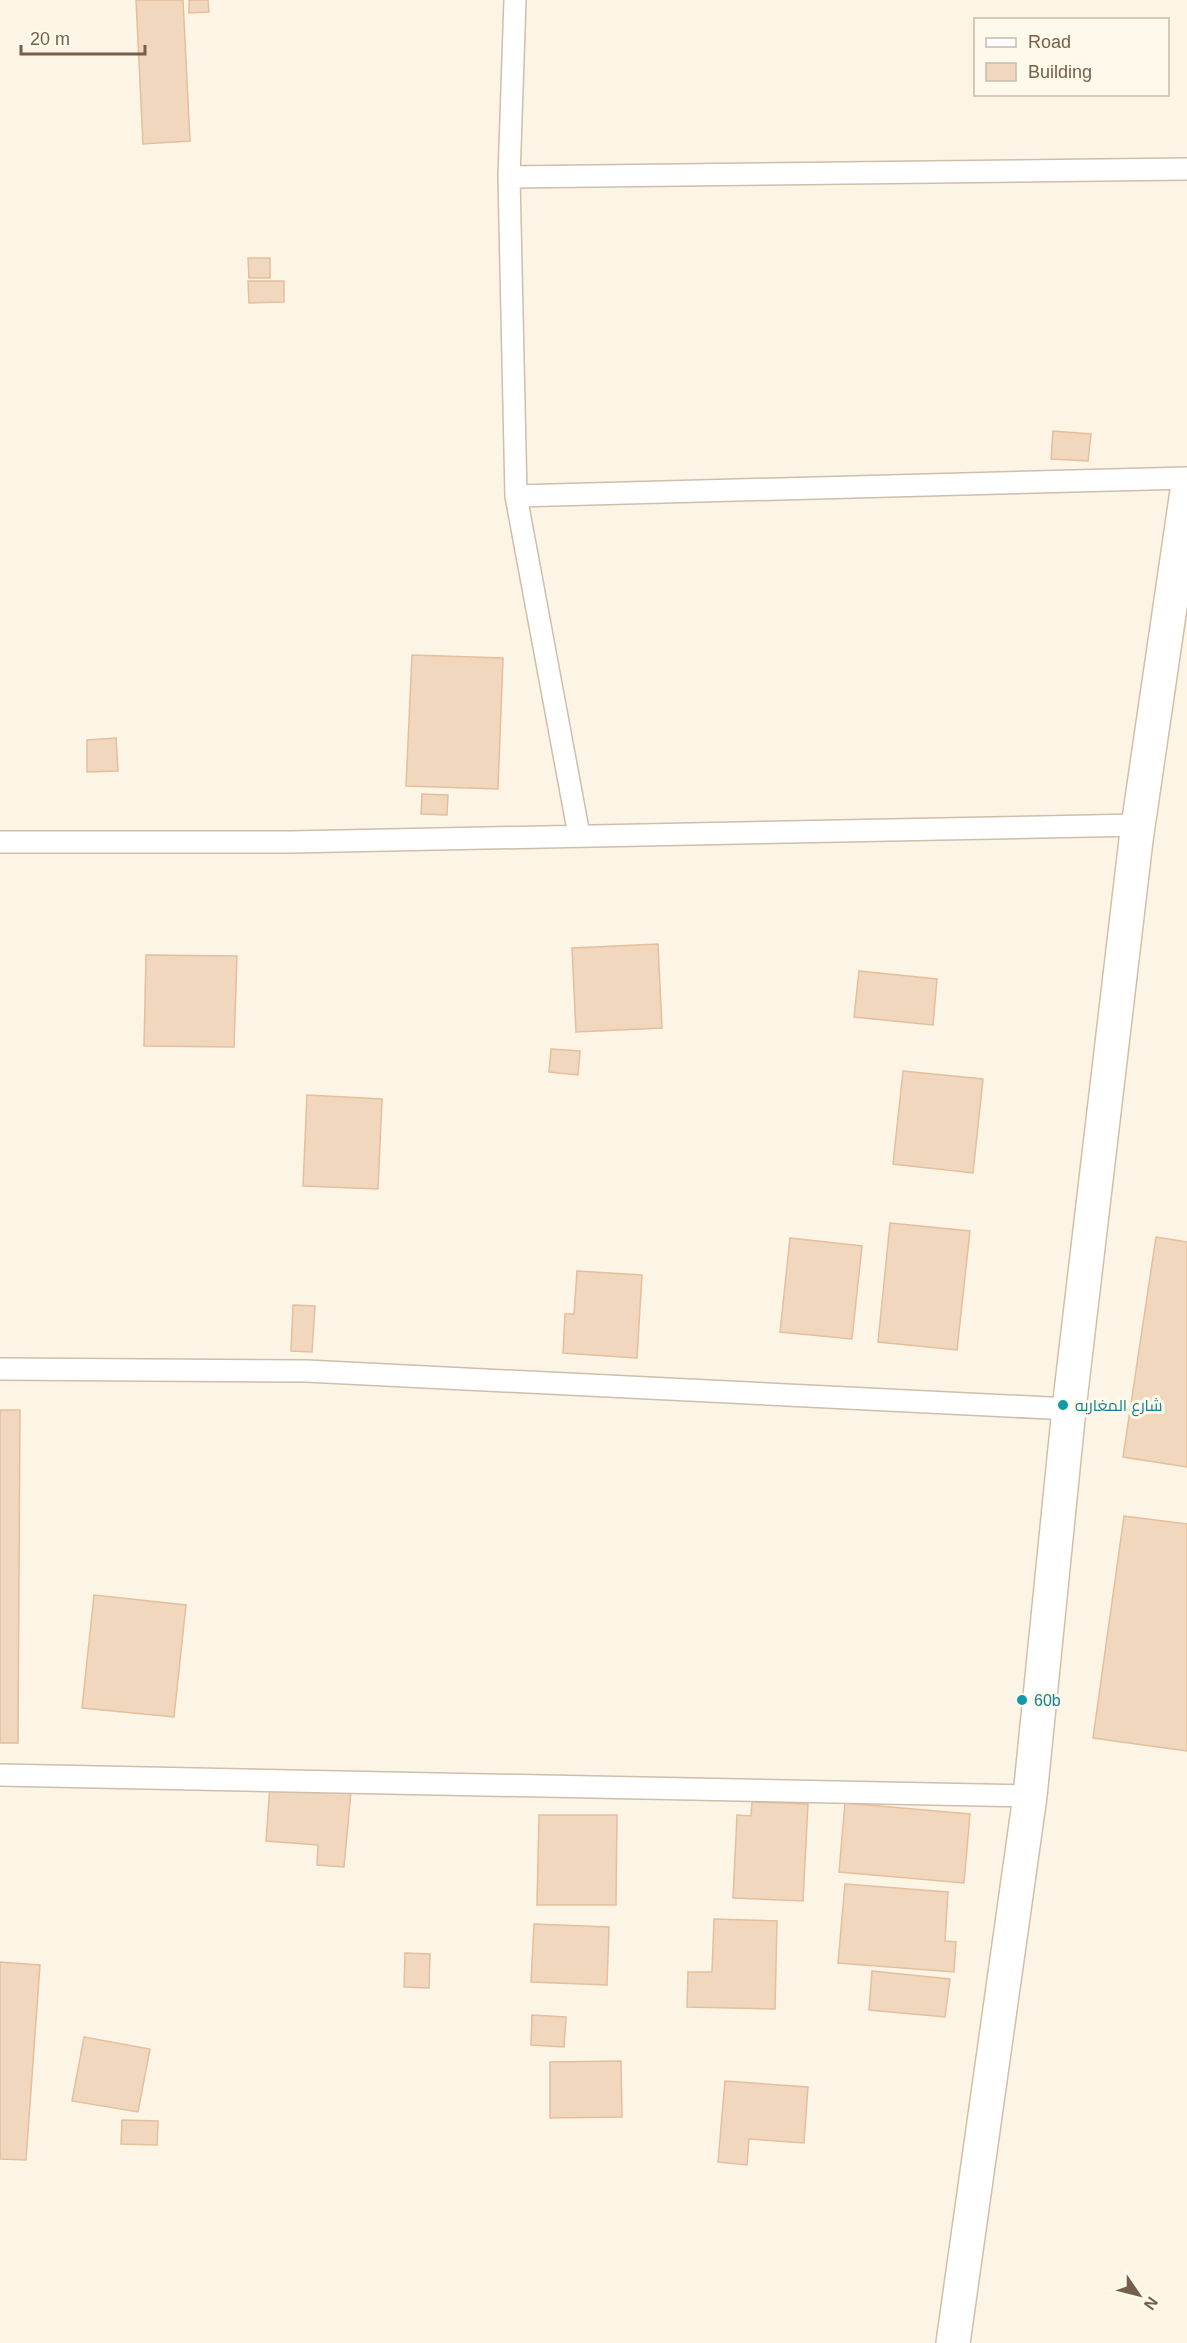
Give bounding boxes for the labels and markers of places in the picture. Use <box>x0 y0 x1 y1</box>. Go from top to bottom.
place label: شارع المغاربه <box>1075 1397 1163 1417</box>
marker: شارع المغاربه <box>1056 1398 1070 1412</box>
place label: 60b <box>1034 1692 1061 1709</box>
marker: 60b <box>1015 1693 1029 1707</box>

